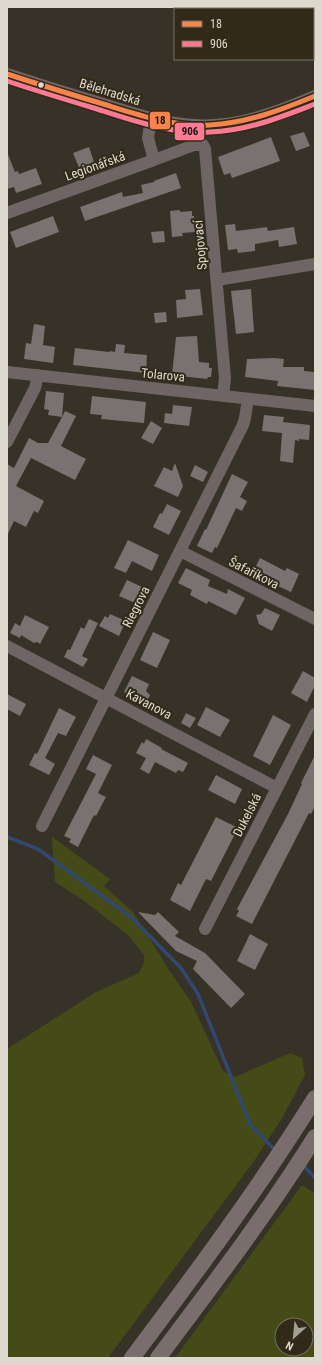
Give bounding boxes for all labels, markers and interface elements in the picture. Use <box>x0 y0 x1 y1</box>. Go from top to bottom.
legend <box>174 8 314 60</box>
text: 18 <box>210 17 222 31</box>
text: 906 <box>210 37 228 51</box>
street label: Bělehradská <box>78 76 142 108</box>
unlabelled marker <box>36 80 46 90</box>
line badge: 18 <box>149 111 171 130</box>
text: 18 <box>154 114 166 127</box>
line badge: 906 <box>174 122 205 141</box>
text: 906 <box>182 125 199 138</box>
street label: Legionářská <box>63 148 127 184</box>
street label: Spojovací <box>190 219 210 270</box>
street label: Tolarova <box>140 365 186 385</box>
street label: Šafaříkova <box>226 554 282 592</box>
street label: Riegrova <box>119 584 153 630</box>
street label: Kavanova <box>124 686 174 722</box>
street label: Dukelská <box>230 791 264 839</box>
north arrow <box>274 1317 314 1357</box>
text: N <box>284 1338 296 1353</box>

